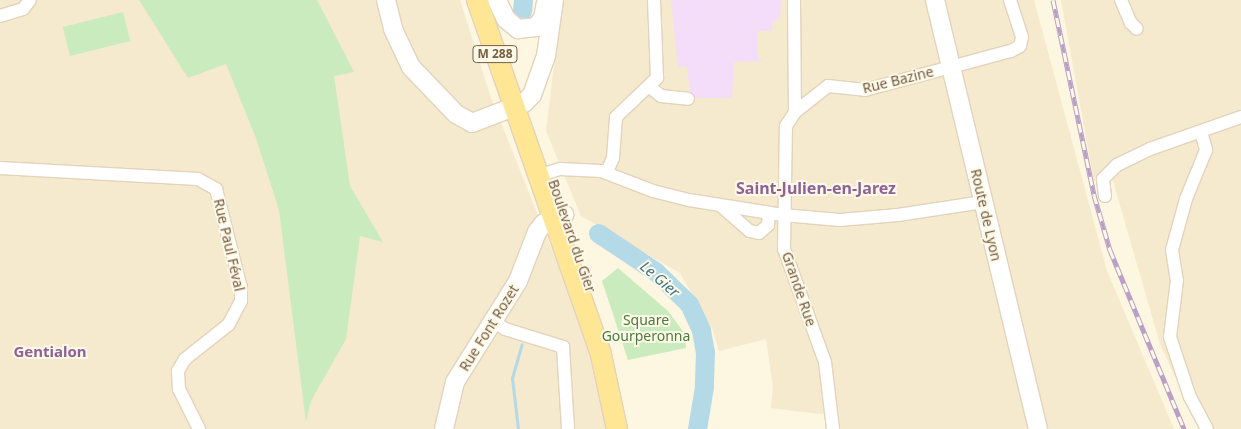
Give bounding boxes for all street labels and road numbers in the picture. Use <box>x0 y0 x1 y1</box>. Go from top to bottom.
road number: M 288 <box>471 44 519 64</box>
street label: Rue Bazine <box>861 63 935 97</box>
street label: Route de Lyon <box>967 167 1005 263</box>
street label: Boulevard du Gier <box>545 177 599 295</box>
street label: Rue Paul Féval <box>210 197 248 293</box>
street label: Grande Rue <box>778 250 820 328</box>
street label: Rue Font Rozet <box>456 282 522 374</box>

